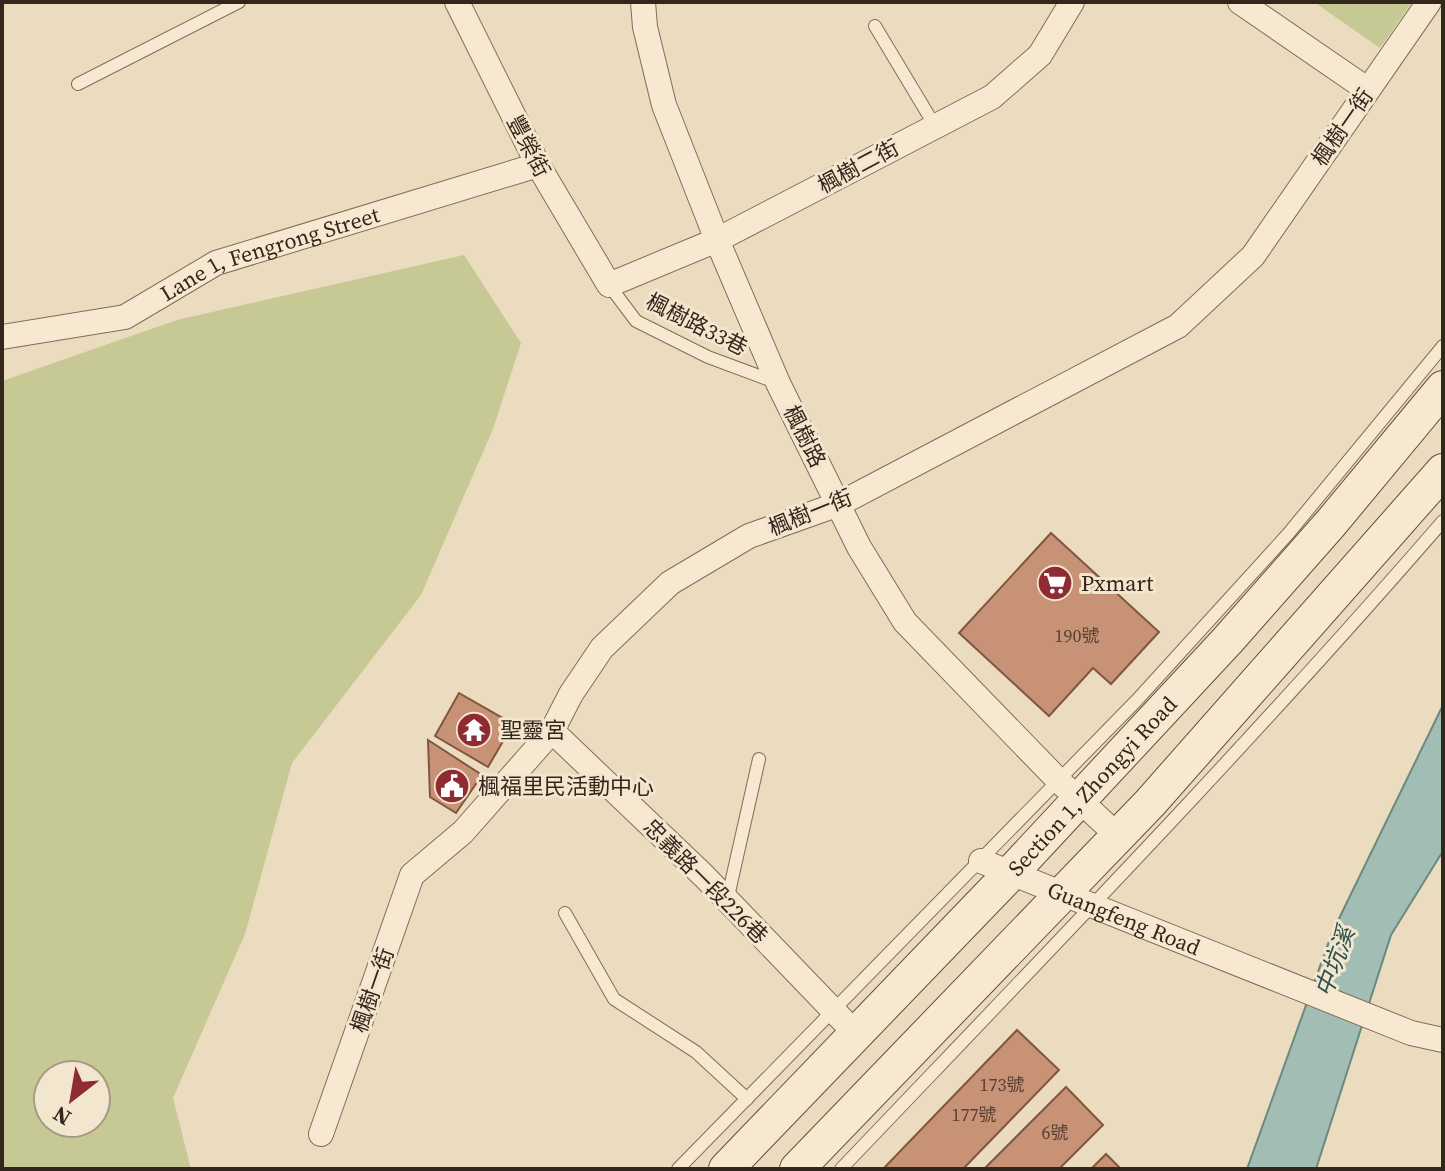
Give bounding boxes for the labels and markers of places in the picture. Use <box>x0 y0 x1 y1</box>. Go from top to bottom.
supermarket icon: Pxmart <box>1036 564 1074 602</box>
place label: Pxmart <box>1081 568 1154 598</box>
temple icon: 聖靈宮 <box>455 711 493 749</box>
place label: 聖靈宮 <box>500 715 566 745</box>
public building icon: 楓福里民活動中心 <box>433 767 471 805</box>
place label: 楓福里民活動中心 <box>478 771 654 801</box>

